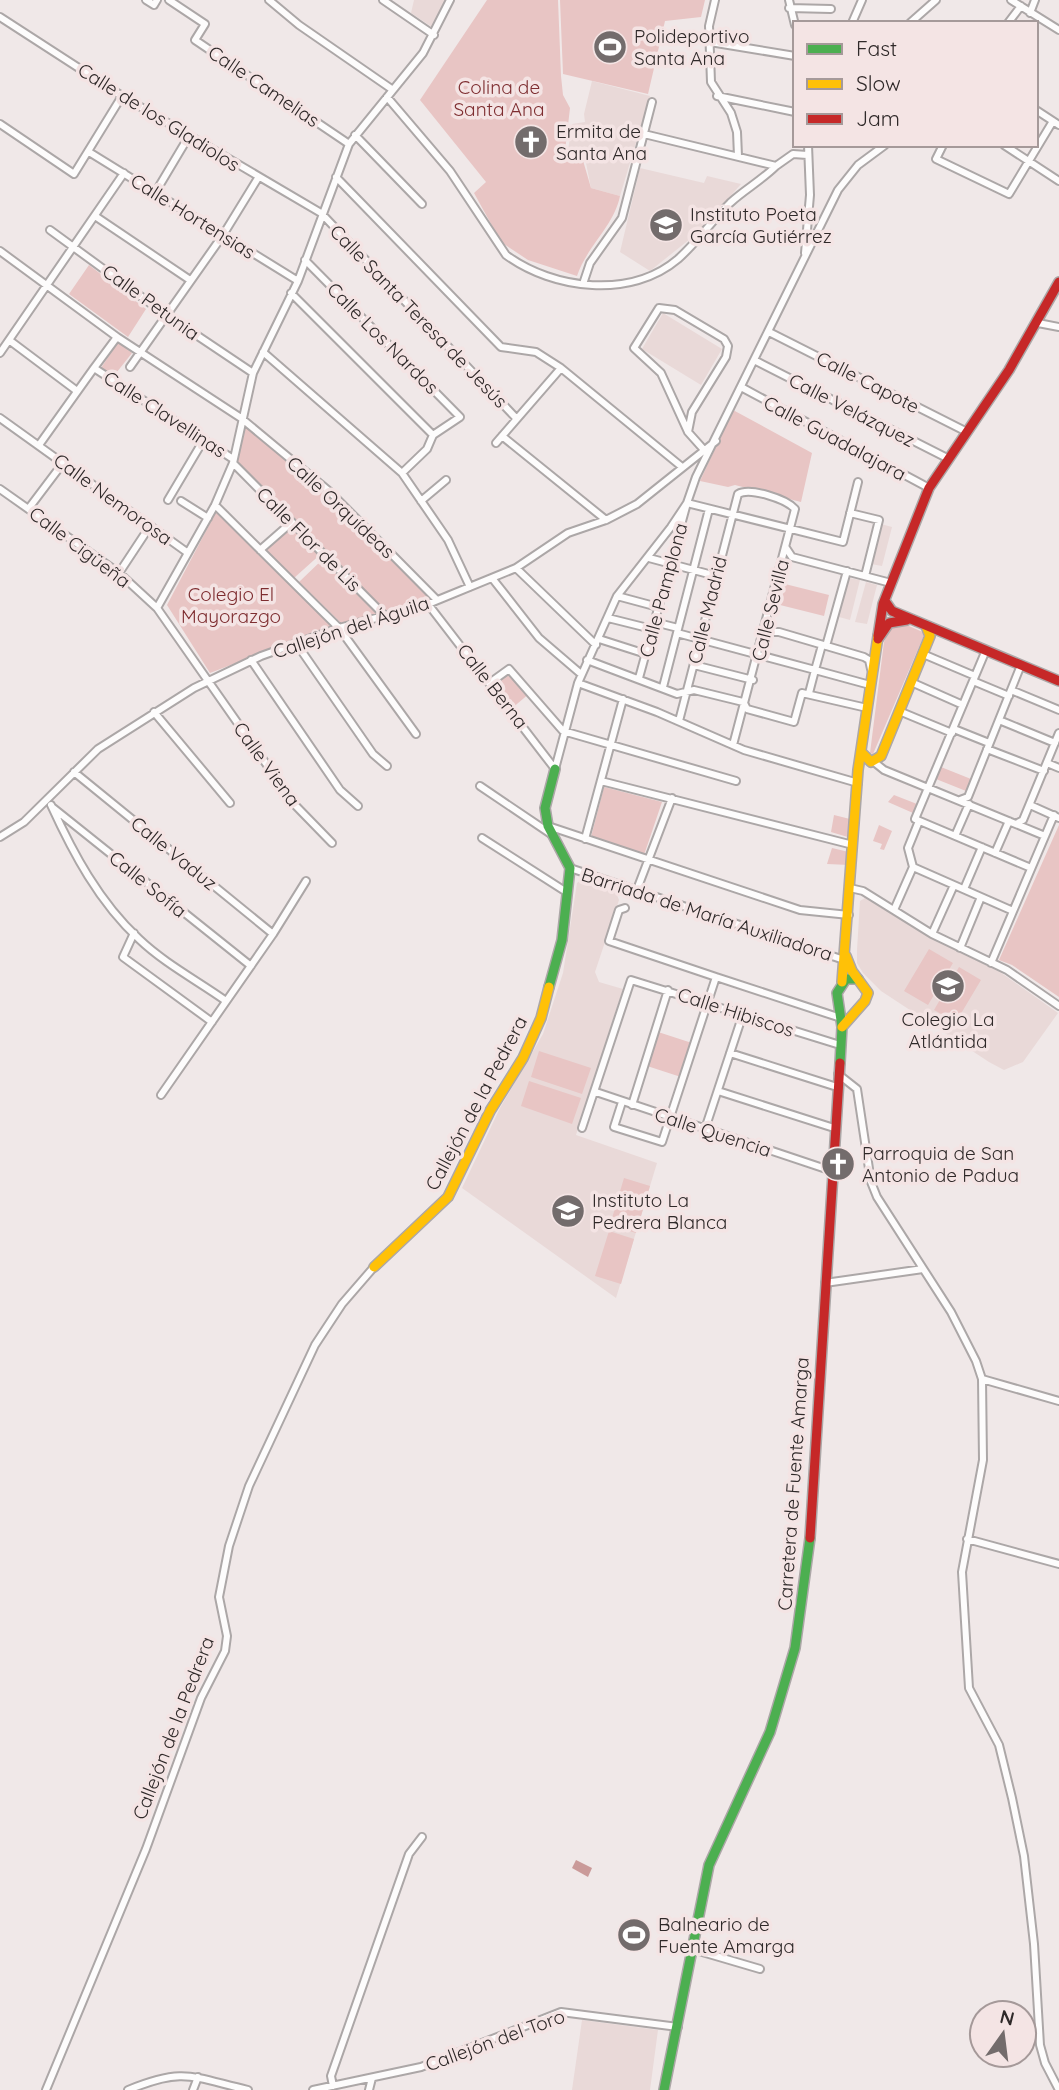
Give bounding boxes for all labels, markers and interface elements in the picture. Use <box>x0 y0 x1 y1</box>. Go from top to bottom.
legend <box>793 21 1038 147</box>
place label: Polideportivo Santa Ana <box>634 24 750 70</box>
sports icon: Polideportivo Santa Ana <box>591 28 629 66</box>
text: Fast <box>856 35 897 61</box>
street label: Calle Camelias <box>204 40 324 132</box>
street label: Calle de los Gladiolos <box>74 57 244 177</box>
text: Slow <box>856 70 901 96</box>
park label: Colina de Santa Ana <box>453 75 545 121</box>
text: Jam <box>856 105 900 131</box>
place label: Ermita de Santa Ana <box>556 119 647 165</box>
church icon: Ermita de Santa Ana <box>512 123 550 161</box>
street label: Calle Hortensias <box>126 168 260 264</box>
place label: Instituto Poeta García Gutiérrez <box>690 202 832 248</box>
school or university icon: Instituto Poeta García Gutiérrez <box>647 206 685 244</box>
street label: Calle Santa Teresa de Jesús <box>325 219 513 413</box>
street label: Calle Petunia <box>98 259 204 345</box>
street label: Calle Los Nardos <box>322 277 444 399</box>
street label: Calle Capote <box>812 346 924 418</box>
street label: Calle Clavellinas <box>99 365 231 463</box>
street label: Calle Velázquez <box>785 368 919 452</box>
street label: Calle Guadalajara <box>760 390 910 486</box>
street label: Calle Nemorosa <box>49 448 177 550</box>
street label: Calle Orquídeas <box>282 451 400 563</box>
street label: Calle Flor de Lis <box>252 482 366 596</box>
street label: Calle Cigüeña <box>25 501 135 593</box>
street label: Calle Pamplona <box>634 520 692 660</box>
street label: Calle Madrid <box>682 554 732 666</box>
street label: Calle Sevilla <box>746 557 794 663</box>
park label: Colegio El Mayorazgo <box>181 582 281 628</box>
street label: Callejón del Águila <box>270 590 432 664</box>
street label: Calle Berna <box>452 639 534 733</box>
street label: Calle Viena <box>228 717 306 811</box>
street label: Calle Vaduz <box>126 811 222 895</box>
street label: Calle Sofía <box>104 845 192 923</box>
street label: Barriada de María Auxiliadora <box>578 862 836 966</box>
school or university icon: Colegio La Atlántida <box>929 967 967 1005</box>
street label: Calle Hibiscos <box>675 982 797 1042</box>
place label: Colegio La Atlántida <box>902 1007 994 1053</box>
street label: Callejón de la Pedrera <box>420 1012 532 1194</box>
street label: Calle Quencia <box>652 1102 774 1162</box>
place label: Parroquia de San Antonio de Padua <box>862 1141 1019 1187</box>
church icon: Parroquia de San Antonio de Padua <box>819 1145 857 1183</box>
place label: Instituto La Pedrera Blanca <box>592 1188 727 1234</box>
school or university icon: Instituto La Pedrera Blanca <box>549 1192 587 1230</box>
street label: Carretera de Fuente Amarga <box>772 1357 814 1611</box>
street label: Callejón de la Pedrera <box>127 1633 219 1823</box>
place label: Balneario de Fuente Amarga <box>658 1912 795 1958</box>
sports icon: Balneario de Fuente Amarga <box>615 1916 653 1954</box>
north arrow <box>968 1999 1038 2069</box>
street label: Callejón del Toro <box>422 2004 568 2076</box>
text: N <box>997 2004 1017 2031</box>

